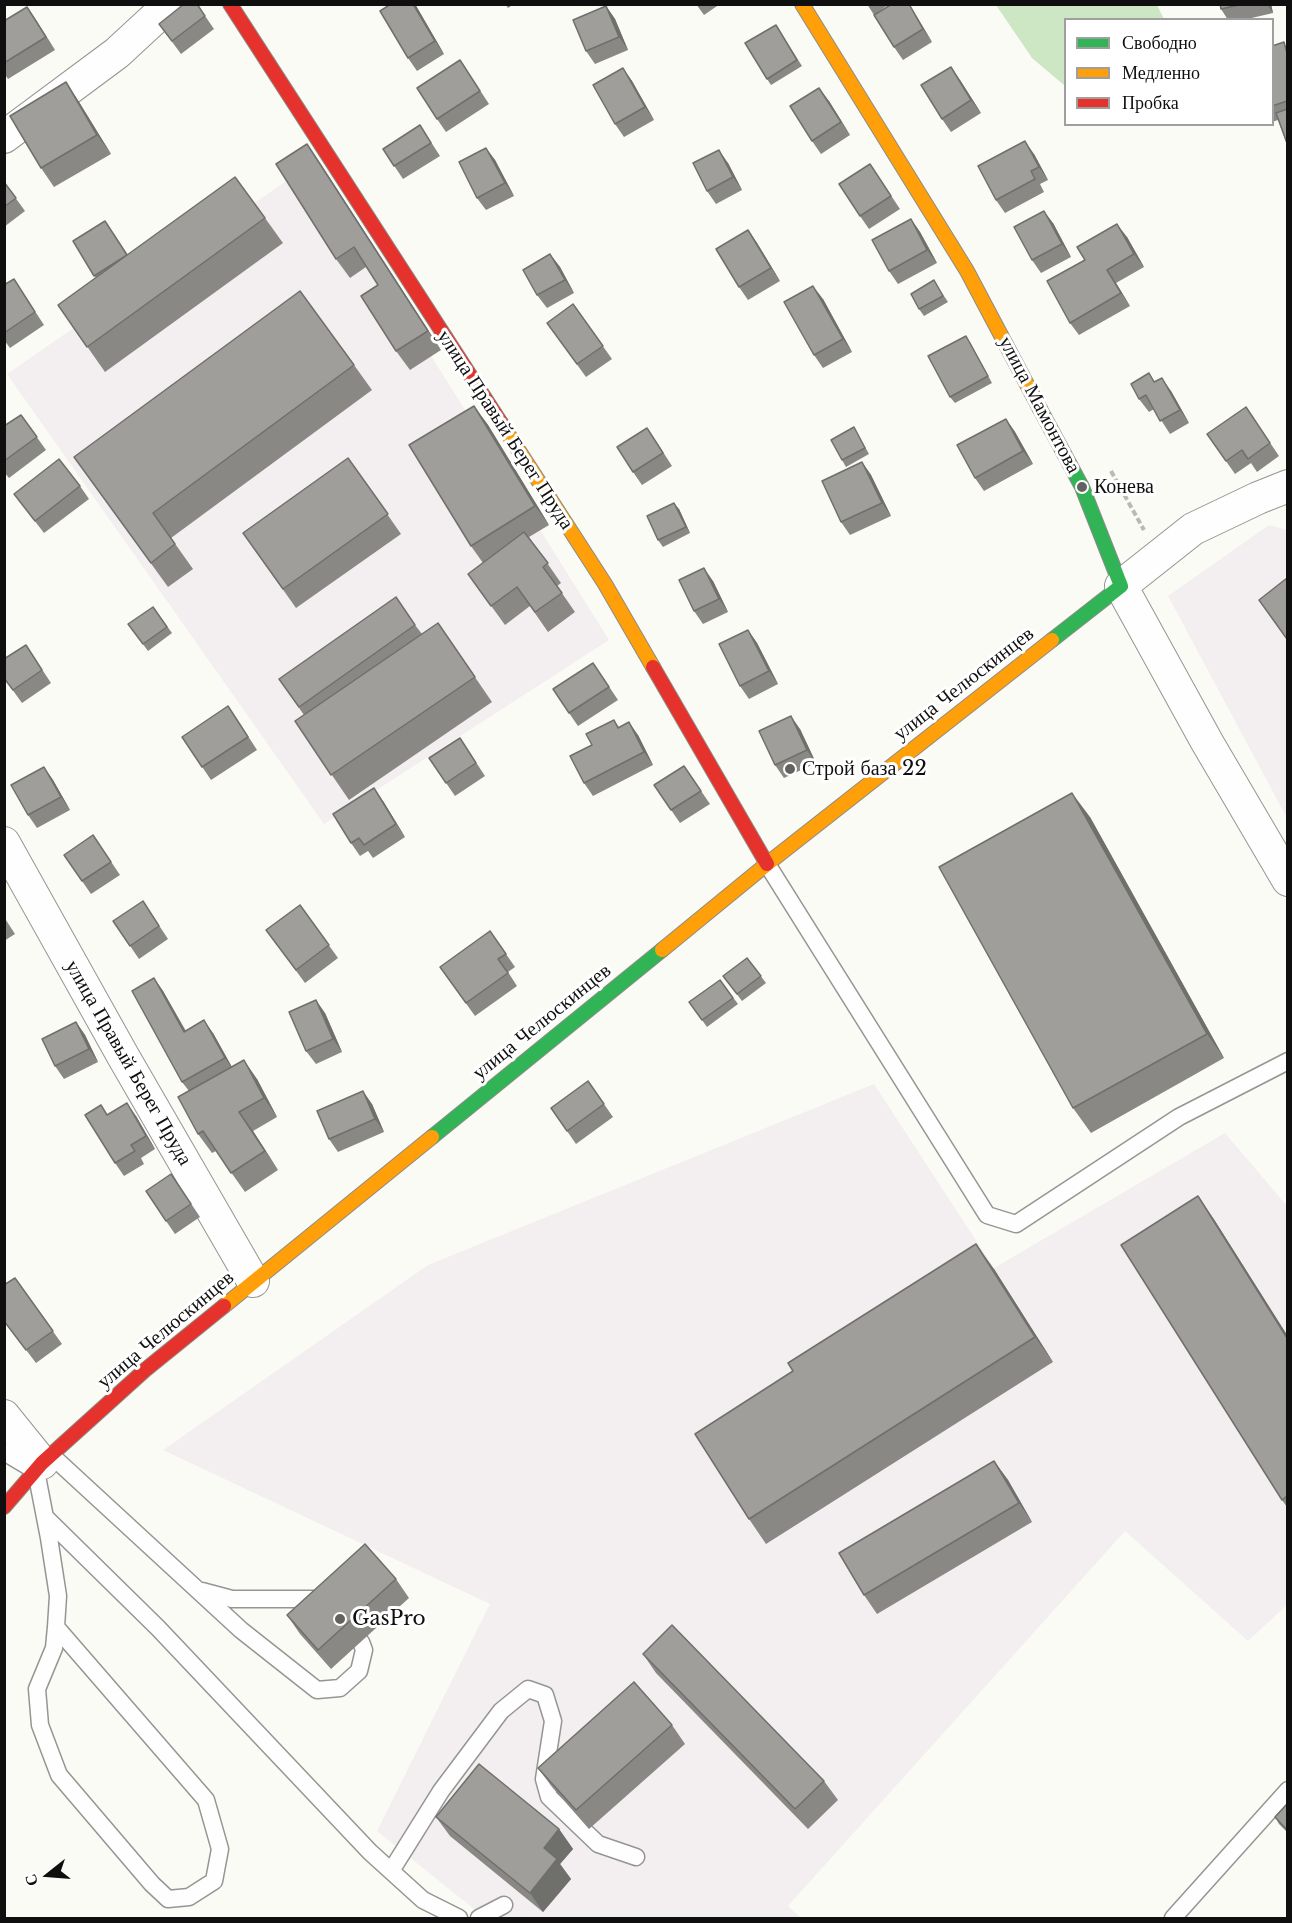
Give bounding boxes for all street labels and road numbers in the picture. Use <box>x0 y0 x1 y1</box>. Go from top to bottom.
street label: улица Правый Берег Пруда <box>432 326 578 534</box>
street label: улица Мамонтова <box>993 332 1085 478</box>
street label: улица Челюскинцев <box>889 622 1039 746</box>
street label: улица Правый Берег Пруда <box>59 956 197 1170</box>
street label: улица Челюскинцев <box>468 959 616 1085</box>
street label: улица Челюскинцев <box>93 1266 239 1394</box>

